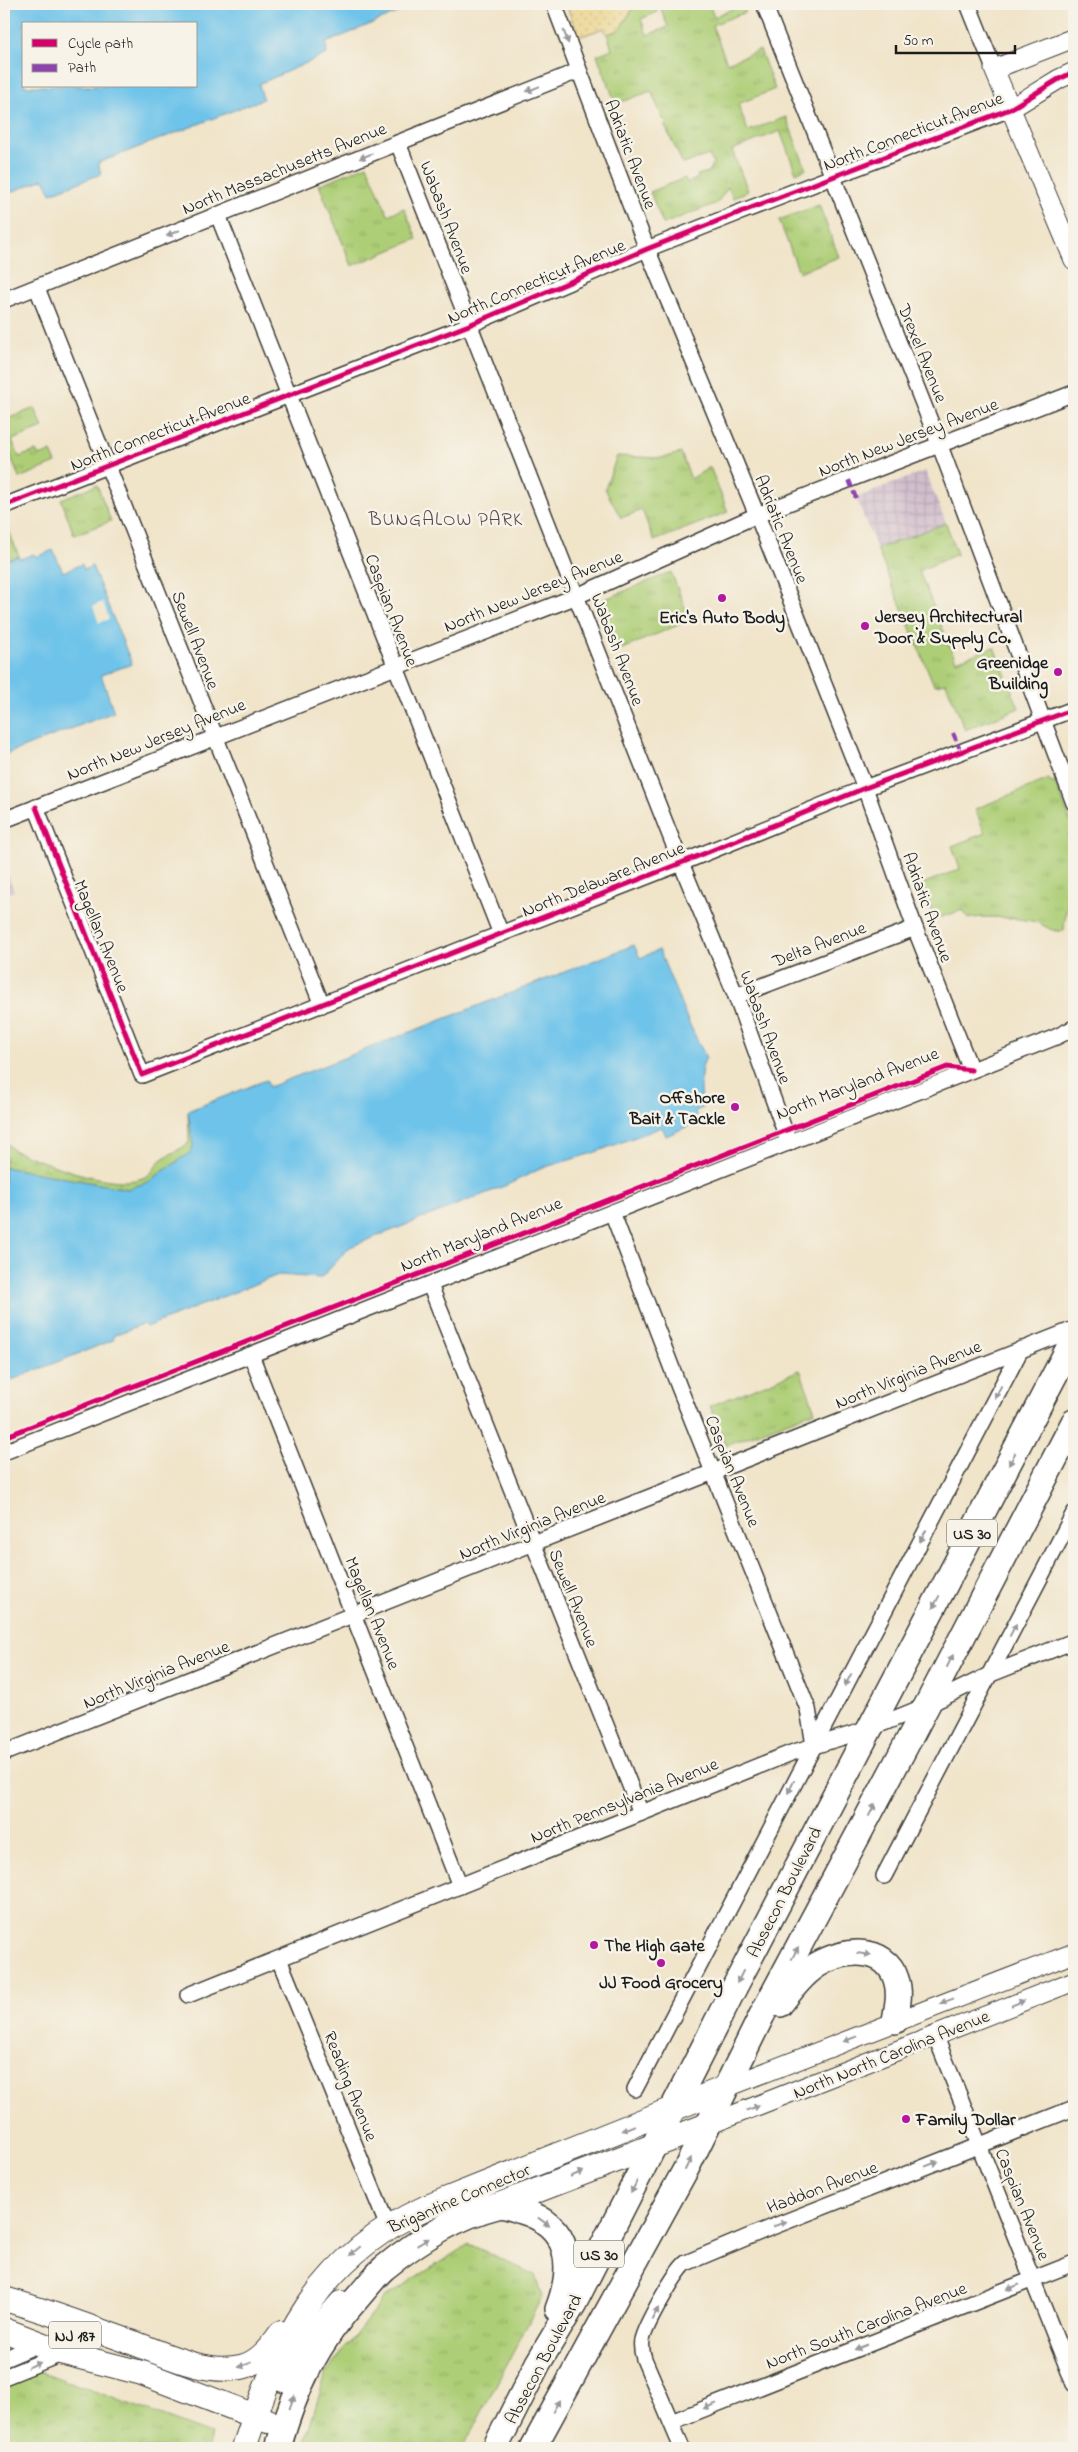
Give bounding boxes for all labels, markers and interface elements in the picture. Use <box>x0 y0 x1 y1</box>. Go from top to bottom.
legend <box>22 22 198 88</box>
scale bar <box>896 22 1014 54</box>
one-way arrow <box>562 30 570 45</box>
text: 50 m <box>903 30 934 52</box>
text: Cycle path <box>68 33 133 56</box>
text: Path <box>68 57 96 79</box>
one-way arrow <box>525 85 540 93</box>
street label: North Connecticut Avenue <box>820 86 1008 179</box>
street label: Adriatic Avenue <box>596 96 662 214</box>
street label: North Massachusetts Avenue <box>179 117 392 223</box>
one-way arrow <box>358 152 373 160</box>
street label: Wabash Avenue <box>412 158 479 279</box>
one-way arrow <box>165 229 180 237</box>
street label: North Connecticut Avenue <box>444 233 631 332</box>
street label: Drexel Avenue <box>889 300 953 408</box>
street label: North Connecticut Avenue <box>67 386 255 479</box>
street label: North New Jersey Avenue <box>815 392 1003 485</box>
street label: Adriatic Avenue <box>746 471 814 589</box>
district label: BUNGALOW PARK <box>368 507 523 534</box>
street label: North New Jersey Avenue <box>440 545 628 641</box>
street label: Caspian Avenue <box>357 551 424 672</box>
street label: Sewell Avenue <box>163 588 225 695</box>
street label: Wabash Avenue <box>583 590 650 711</box>
marker: Eric's Auto Body <box>716 592 728 604</box>
place label: Jersey Architectural Door & Supply Co. <box>874 605 1022 653</box>
place label: Eric's Auto Body <box>659 606 785 633</box>
marker: Jersey Architectural Door & Supply Co. <box>859 620 871 632</box>
place label: Greenidge Building <box>977 651 1049 699</box>
marker: Greenidge Building <box>1052 666 1064 678</box>
street label: North New Jersey Avenue <box>63 693 251 789</box>
street label: North Delaware Avenue <box>518 836 690 925</box>
street label: Adriatic Avenue <box>894 849 958 967</box>
street label: Magellan Avenue <box>65 876 135 998</box>
street label: Delta Avenue <box>768 916 871 976</box>
street label: Wabash Avenue <box>732 967 797 1089</box>
street label: North Maryland Avenue <box>773 1041 944 1128</box>
place label: Offshore Bait & Tackle <box>629 1086 726 1133</box>
marker: Offshore Bait & Tackle <box>729 1101 741 1113</box>
street label: North Maryland Avenue <box>397 1191 567 1280</box>
street label: North Virginia Avenue <box>832 1334 987 1418</box>
one-way arrow <box>994 1385 1002 1399</box>
street label: Caspian Avenue <box>697 1412 766 1533</box>
one-way arrow <box>1008 1451 1016 1466</box>
street label: North Virginia Avenue <box>456 1485 611 1569</box>
road number: US 30 <box>947 1520 997 1546</box>
one-way arrow <box>919 1529 927 1543</box>
street label: Sewell Avenue <box>541 1546 604 1653</box>
street label: Magellan Avenue <box>336 1553 406 1675</box>
one-way arrow <box>932 1595 940 1609</box>
one-way arrow <box>1009 1623 1017 1638</box>
street label: North Virginia Avenue <box>80 1634 235 1718</box>
one-way arrow <box>946 1654 954 1669</box>
one-way arrow <box>844 1673 852 1687</box>
street label: North Pennsylvania Avenue <box>527 1752 723 1851</box>
one-way arrow <box>787 1780 795 1795</box>
one-way arrow <box>868 1803 876 1817</box>
street label: Absecon Boulevard <box>742 1823 830 1963</box>
place label: The High Gate <box>604 1934 706 1961</box>
marker: The High Gate <box>588 1939 600 1951</box>
one-way arrow <box>791 1946 799 1960</box>
one-way arrow <box>856 1950 872 1958</box>
marker: JJ Food Grocery <box>655 1957 667 1969</box>
one-way arrow <box>736 1969 744 1984</box>
place label: JJ Food Grocery <box>599 1971 723 1998</box>
one-way arrow <box>940 1998 954 2006</box>
one-way arrow <box>1011 1999 1025 2007</box>
street label: North North Carolina Avenue <box>790 2004 995 2107</box>
street label: Reading Avenue <box>314 2028 383 2147</box>
one-way arrow <box>842 2036 857 2043</box>
one-way arrow <box>746 2104 761 2112</box>
place label: Family Dollar <box>915 2108 1016 2135</box>
marker: Family Dollar <box>900 2113 912 2125</box>
one-way arrow <box>620 2124 635 2132</box>
street label: Caspian Avenue <box>987 2145 1056 2266</box>
street label: Haddon Avenue <box>763 2155 883 2222</box>
one-way arrow <box>684 2157 692 2171</box>
street label: Brigantine Connector <box>384 2158 536 2243</box>
one-way arrow <box>925 2160 939 2168</box>
one-way arrow <box>570 2170 585 2178</box>
one-way arrow <box>630 2180 638 2194</box>
one-way arrow <box>537 2217 550 2228</box>
one-way arrow <box>773 2219 788 2227</box>
one-way arrow <box>416 2237 429 2246</box>
road number: US 30 <box>574 2240 624 2268</box>
one-way arrow <box>349 2246 362 2257</box>
street label: North South Carolina Avenue <box>762 2276 972 2377</box>
one-way arrow <box>1005 2284 1020 2292</box>
street label: Absecon Boulevard <box>500 2290 590 2429</box>
one-way arrow <box>650 2307 659 2320</box>
road number: NJ 187 <box>49 2322 101 2348</box>
one-way arrow <box>853 2343 868 2351</box>
one-way arrow <box>27 2361 42 2369</box>
one-way arrow <box>237 2362 252 2369</box>
one-way arrow <box>288 2394 296 2409</box>
one-way arrow <box>552 2399 561 2412</box>
one-way arrow <box>702 2402 717 2410</box>

